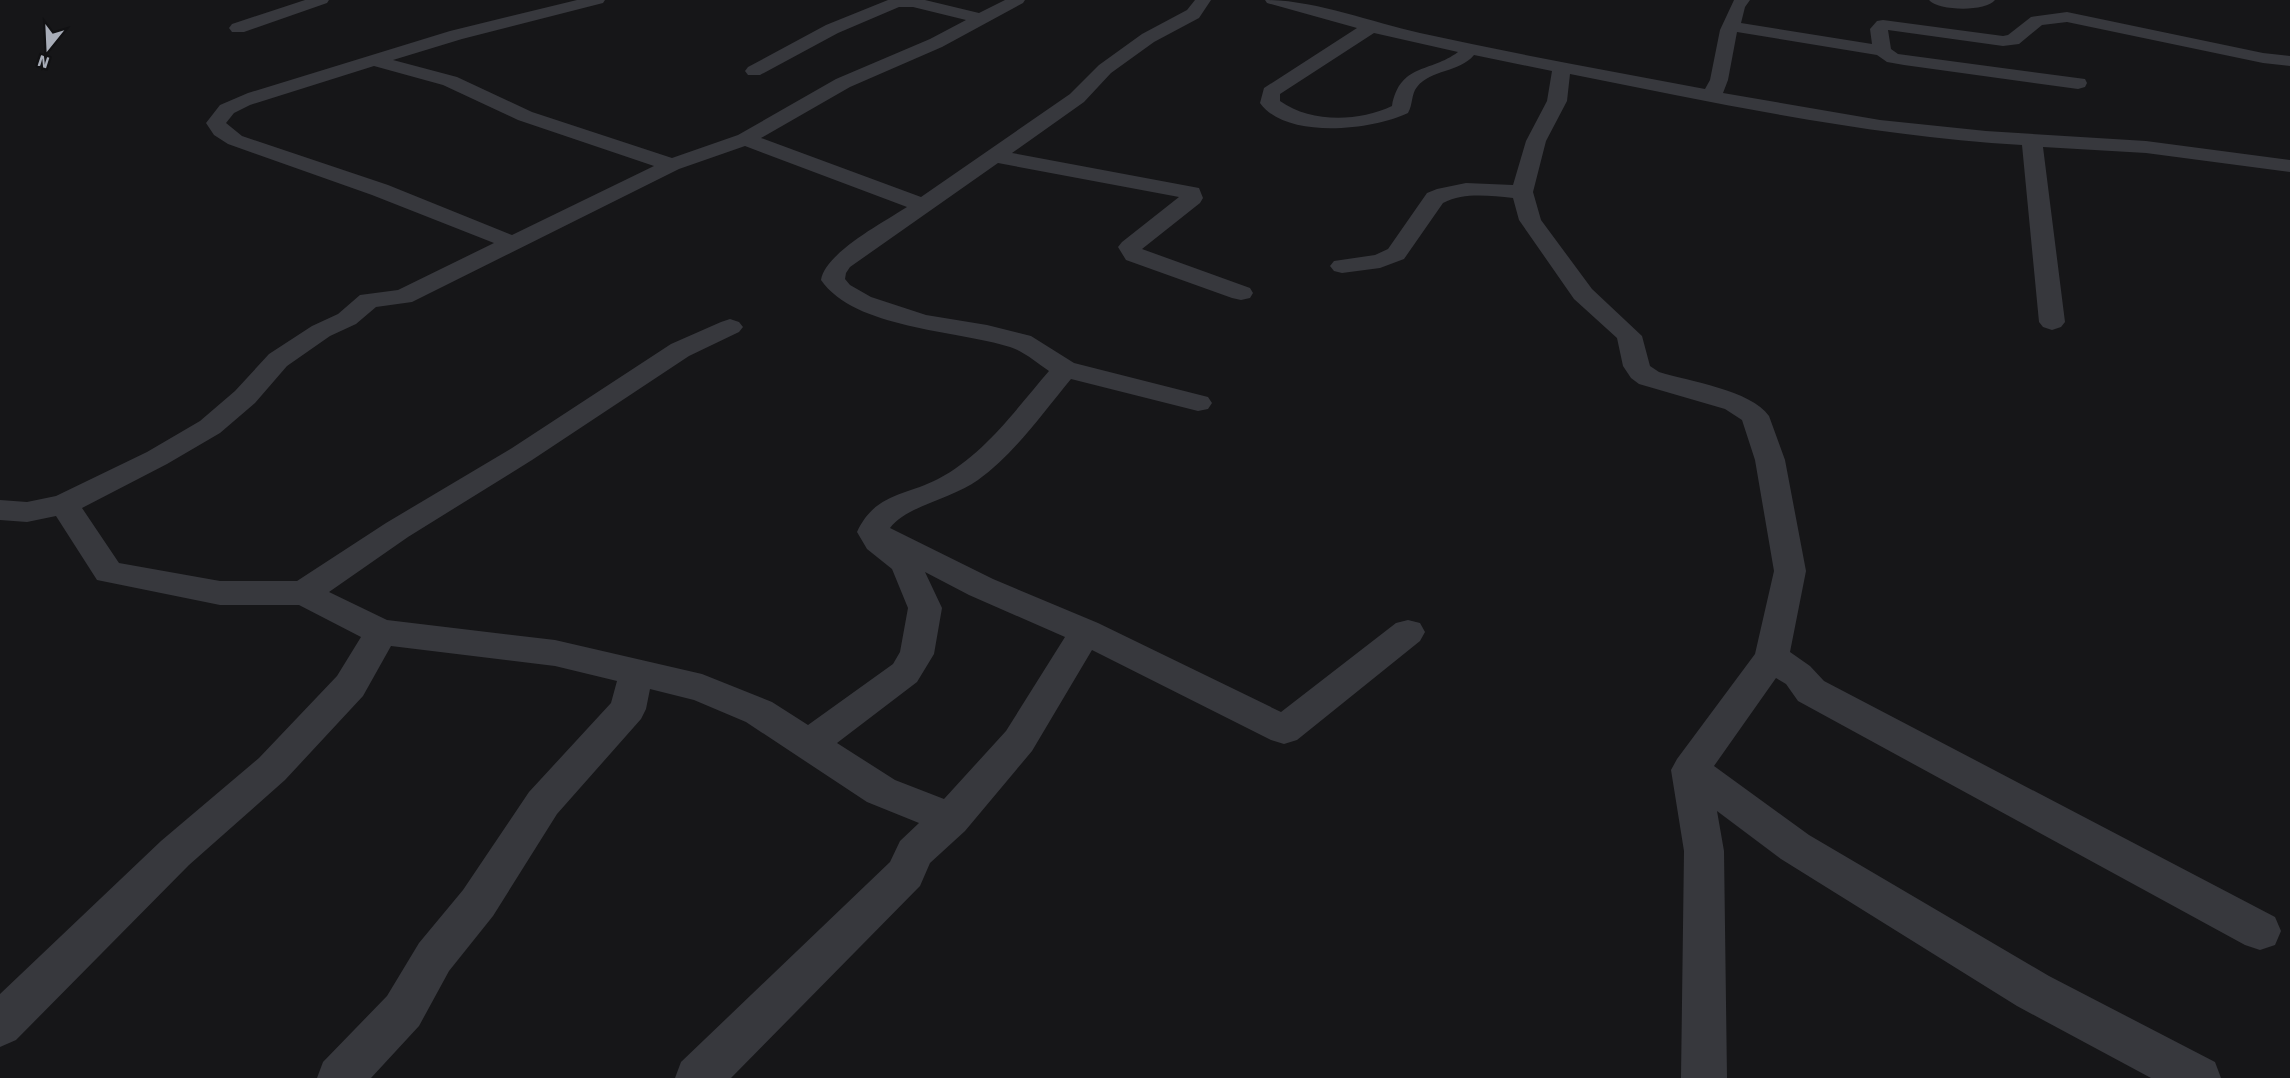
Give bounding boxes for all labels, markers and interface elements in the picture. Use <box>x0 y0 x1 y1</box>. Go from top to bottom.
north arrow <box>18 18 78 78</box>
text: N <box>35 50 52 73</box>

